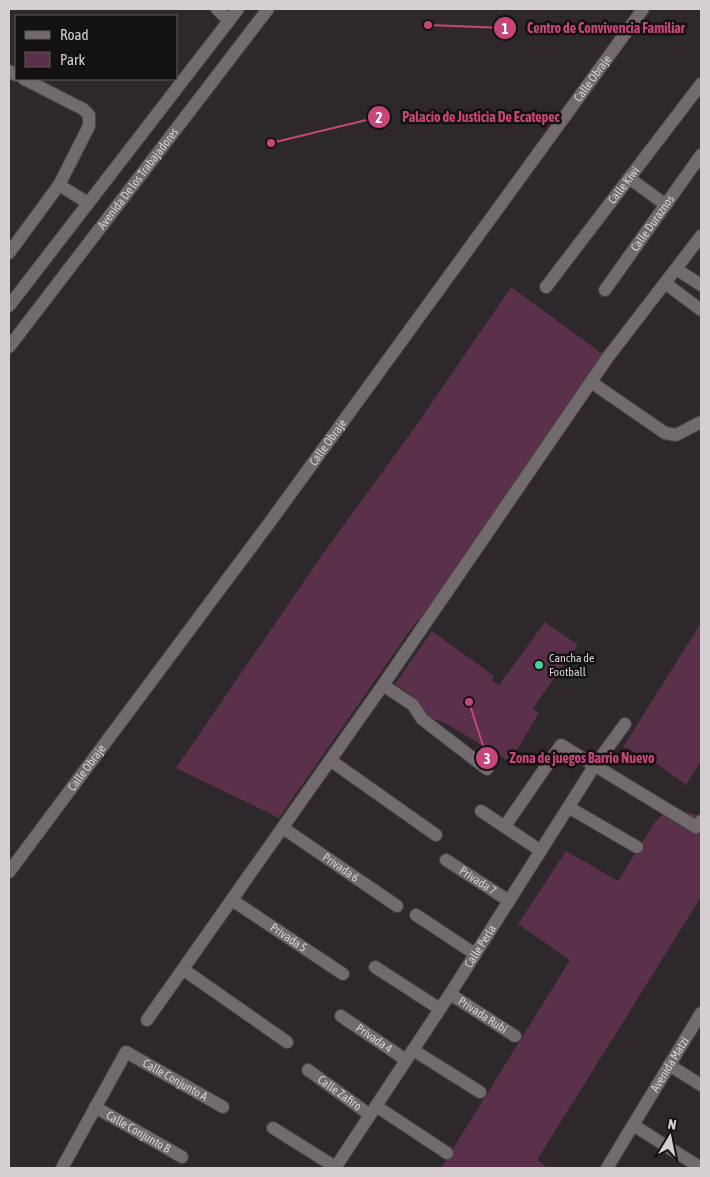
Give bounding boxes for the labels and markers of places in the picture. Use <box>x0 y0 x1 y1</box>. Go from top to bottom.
callout: Centro de Convivencia Familiar <box>492 14 695 43</box>
callout: Palacio de Justicia De Ecatepec <box>367 103 569 132</box>
place label: Cancha de Football <box>549 651 594 679</box>
marker: Cancha de Football <box>533 659 545 671</box>
callout: Zona de juegos Barrio Nuevo <box>475 744 665 773</box>

